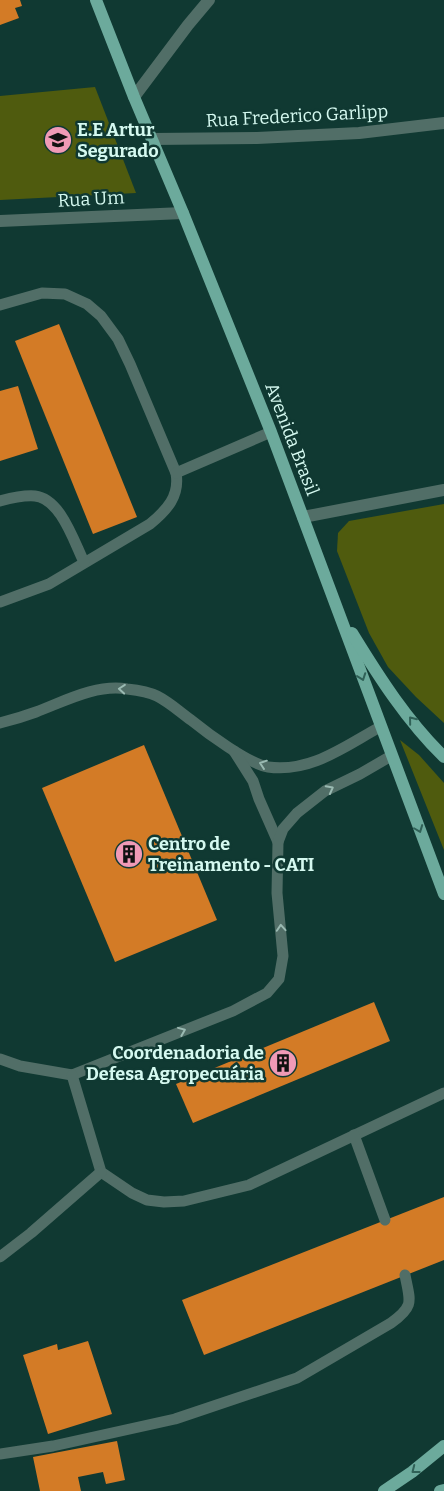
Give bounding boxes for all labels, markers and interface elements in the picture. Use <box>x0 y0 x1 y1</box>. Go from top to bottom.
street label: Rua Frederico Garlipp <box>205 100 389 132</box>
place label: E.E Artur Segurado <box>77 119 159 162</box>
school or university icon: E.E Artur Segurado <box>43 125 73 155</box>
street label: Rua Um <box>57 186 125 212</box>
street label: Avenida Brasil <box>260 379 324 499</box>
one-way arrow <box>356 672 366 680</box>
one-way arrow <box>118 683 126 694</box>
one-way arrow <box>408 717 417 726</box>
one-way arrow <box>259 760 267 770</box>
one-way arrow <box>325 785 334 795</box>
one-way arrow <box>413 824 423 833</box>
place label: Centro de Treinamento - CATI <box>148 833 314 876</box>
building icon: Centro de Treinamento - CATI <box>114 839 144 869</box>
one-way arrow <box>276 924 287 932</box>
one-way arrow <box>177 1027 186 1037</box>
place label: Coordenadoria de Defesa Agropecuária <box>86 1042 264 1085</box>
building icon: Coordenadoria de Defesa Agropecuária <box>268 1048 298 1078</box>
one-way arrow <box>412 1464 421 1472</box>

